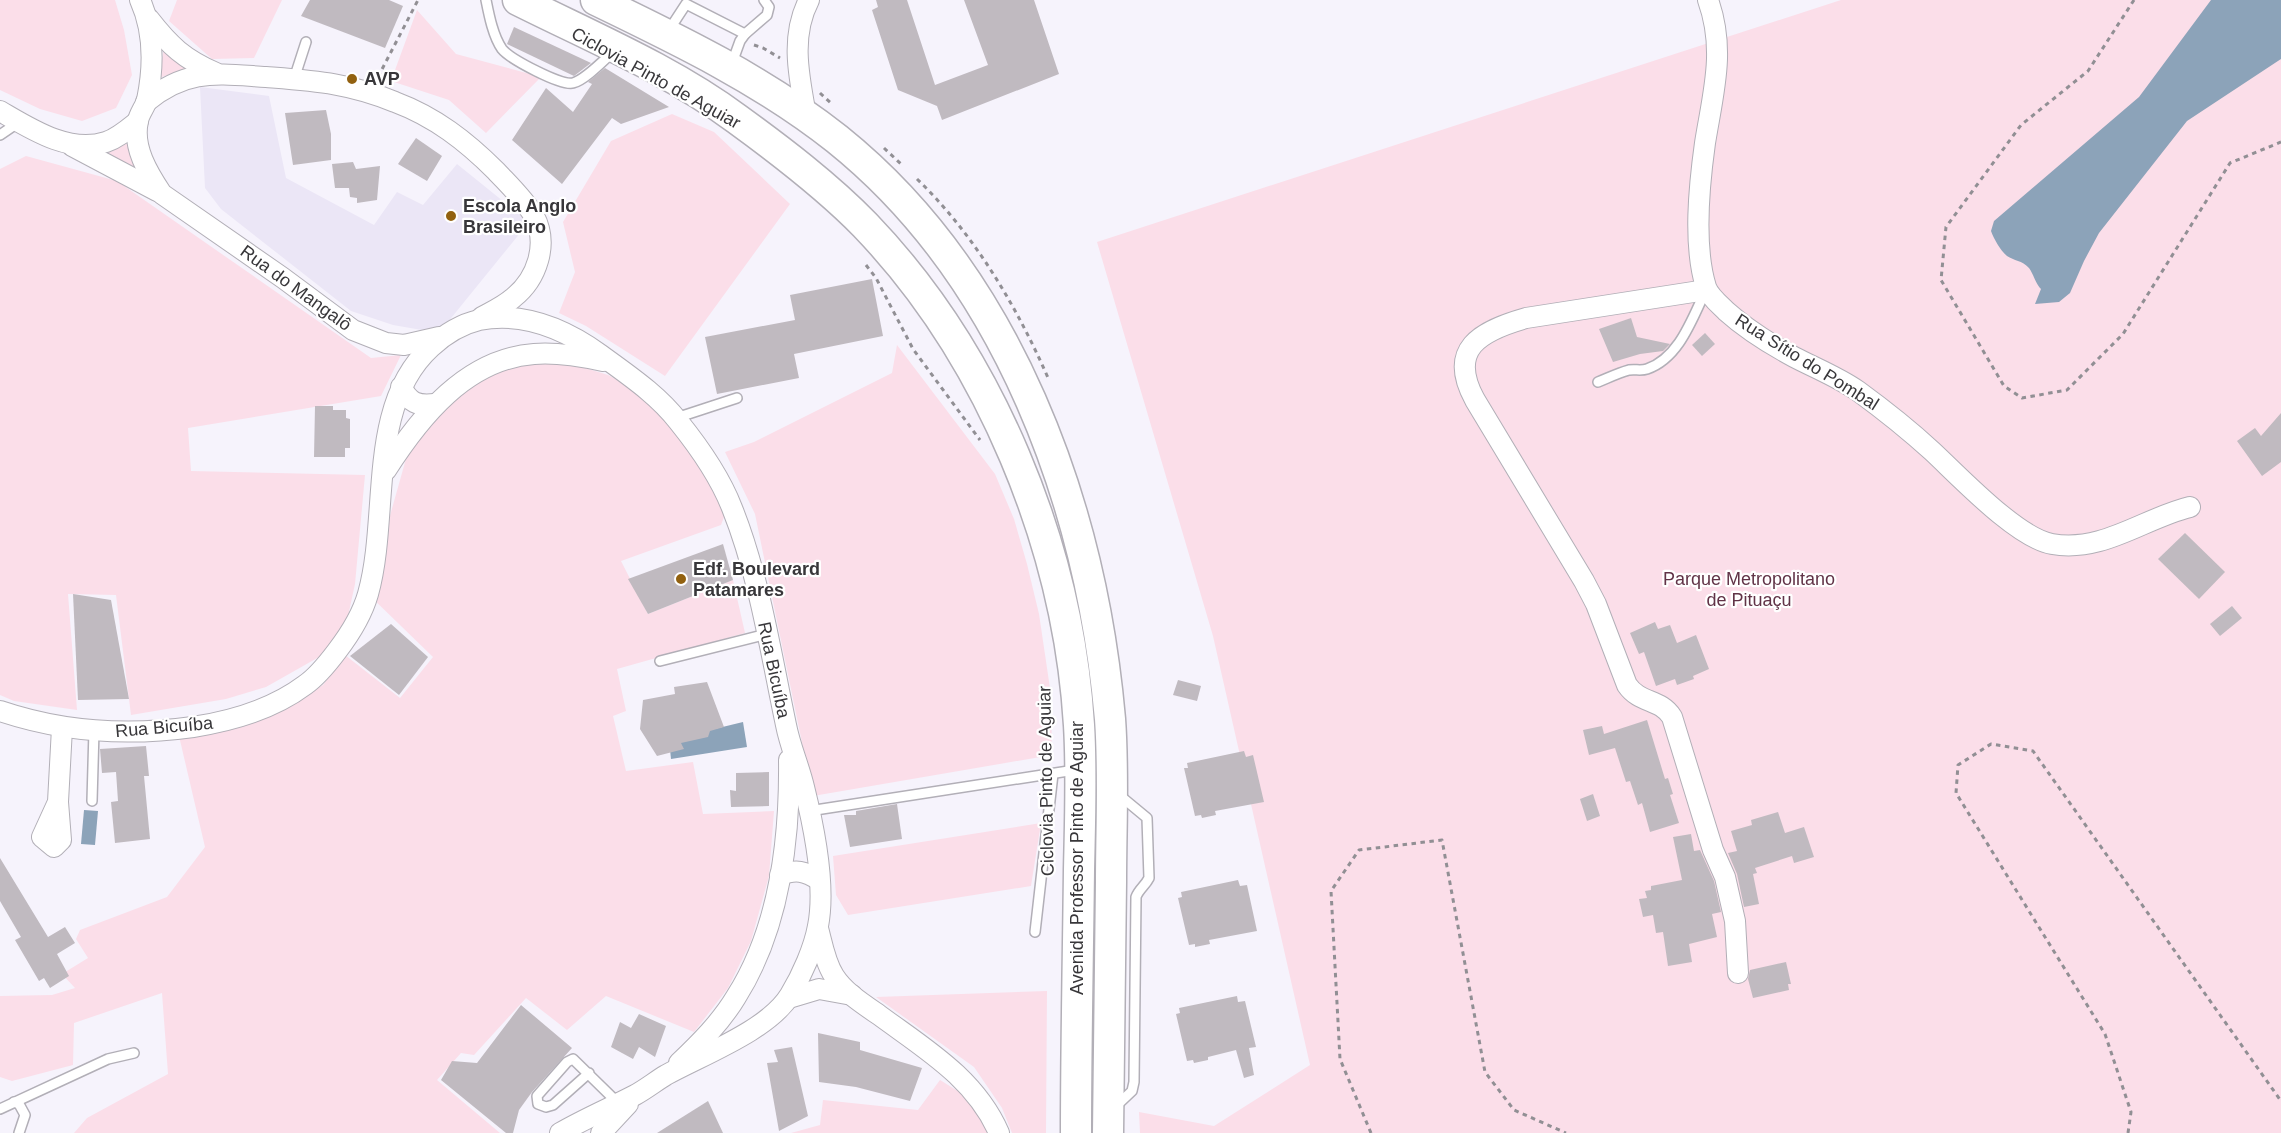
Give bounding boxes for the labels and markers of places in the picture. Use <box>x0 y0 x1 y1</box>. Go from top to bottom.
place label: AVP <box>364 69 400 89</box>
marker: AVP <box>345 72 359 86</box>
place label: Escola Anglo Brasileiro <box>463 196 576 237</box>
marker: Escola Anglo Brasileiro <box>444 209 458 223</box>
place label: Edf. Boulevard Patamares <box>693 559 820 600</box>
marker: Edf. Boulevard Patamares <box>674 572 688 586</box>

